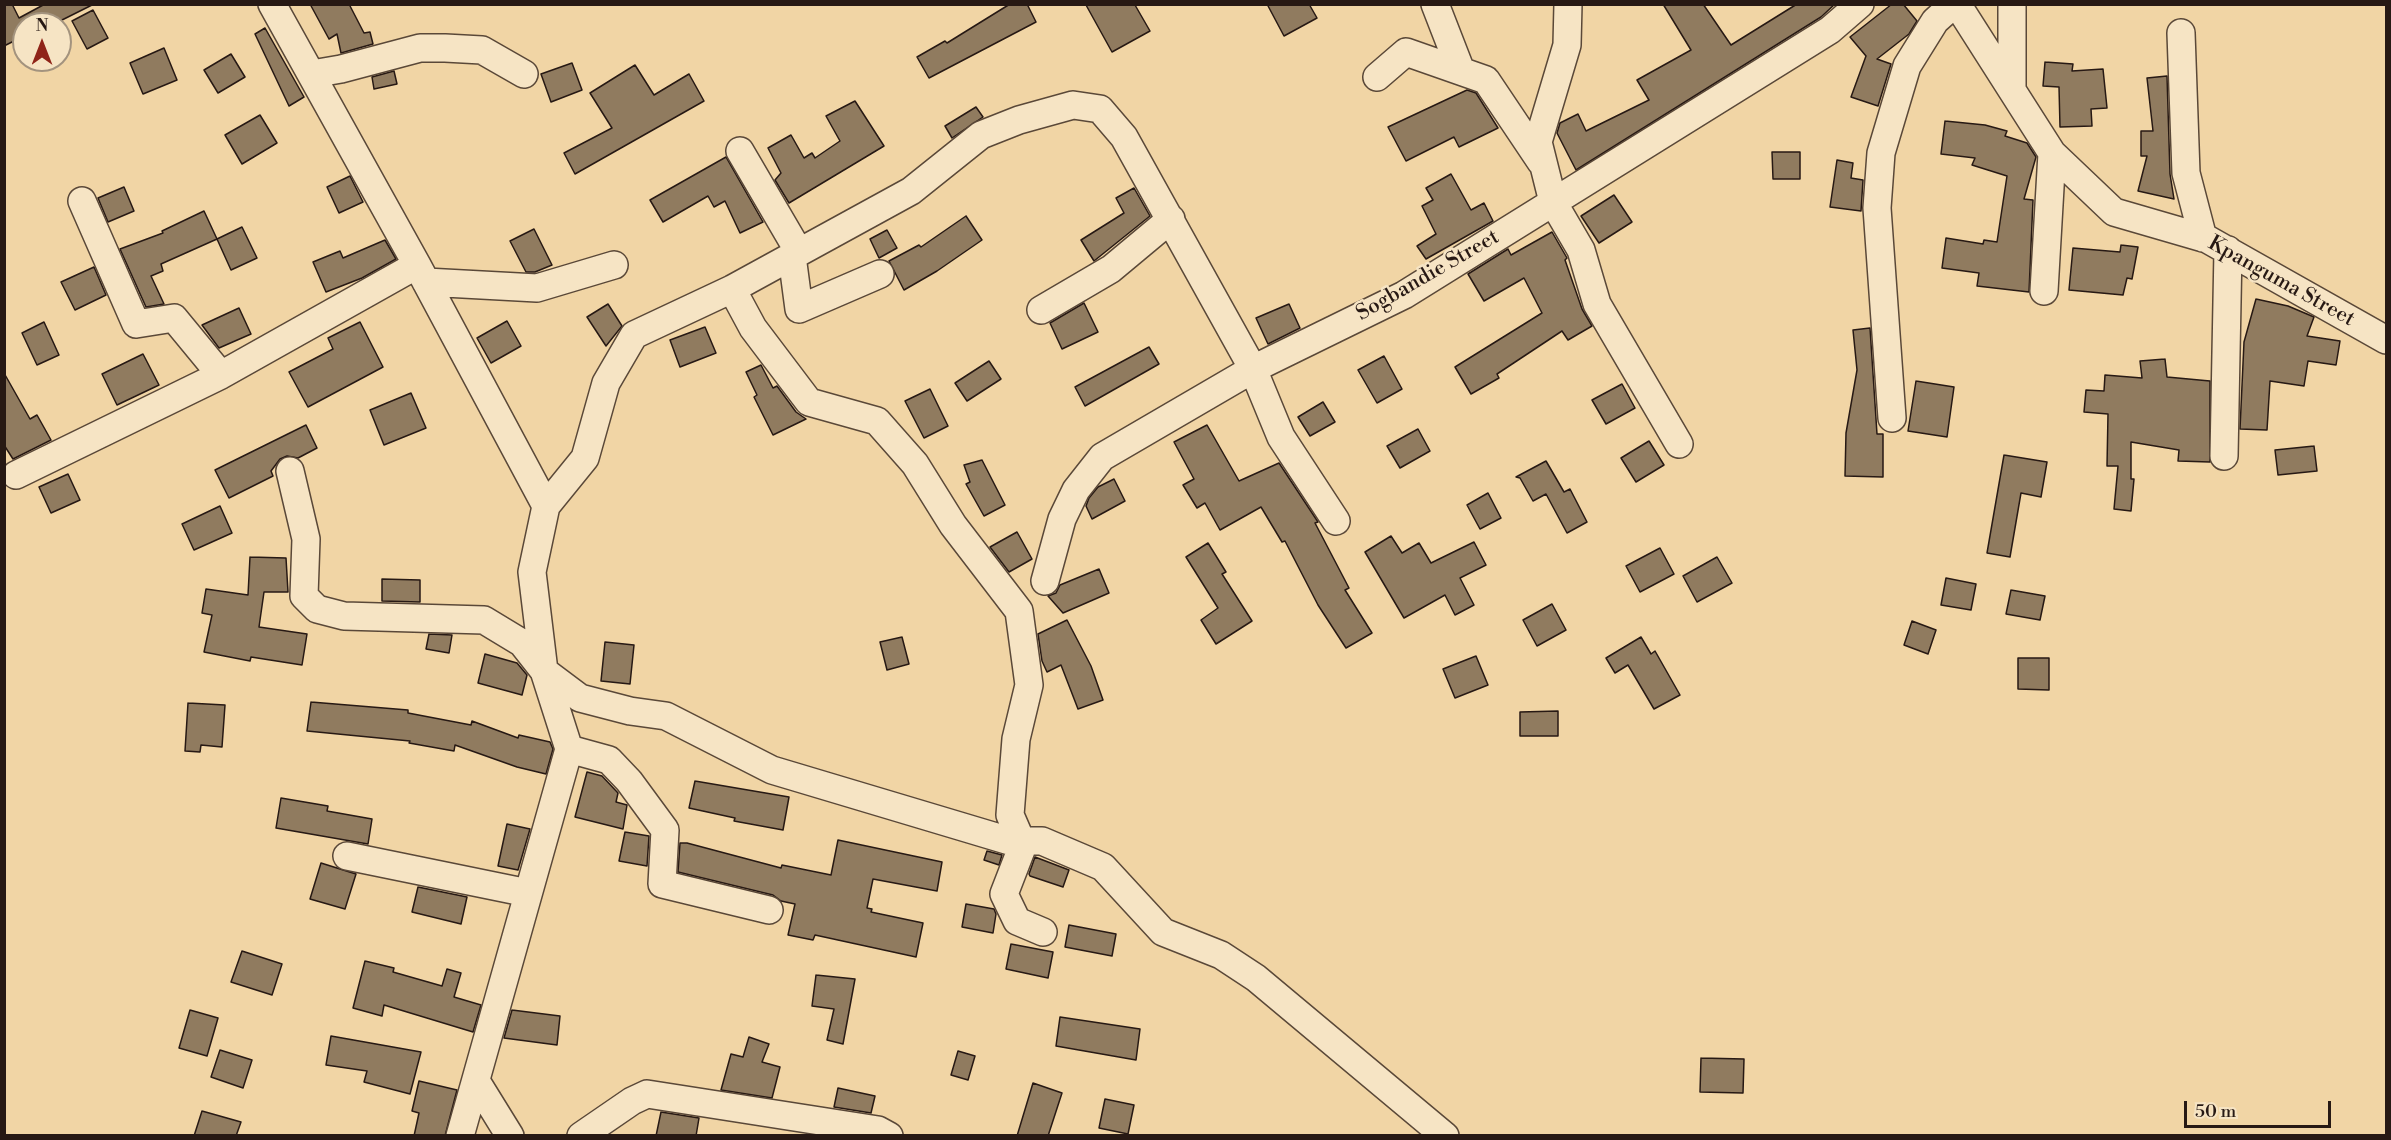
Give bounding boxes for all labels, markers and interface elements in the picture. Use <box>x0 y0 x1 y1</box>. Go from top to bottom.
north arrow <box>12 12 72 72</box>
text: N <box>36 16 48 36</box>
street label: Sogbandie Street <box>1352 225 1504 327</box>
street label: Kpanguma Street <box>2203 231 2359 333</box>
scale bar <box>2187 1089 2334 1127</box>
text: 50 m <box>2195 1100 2236 1123</box>

